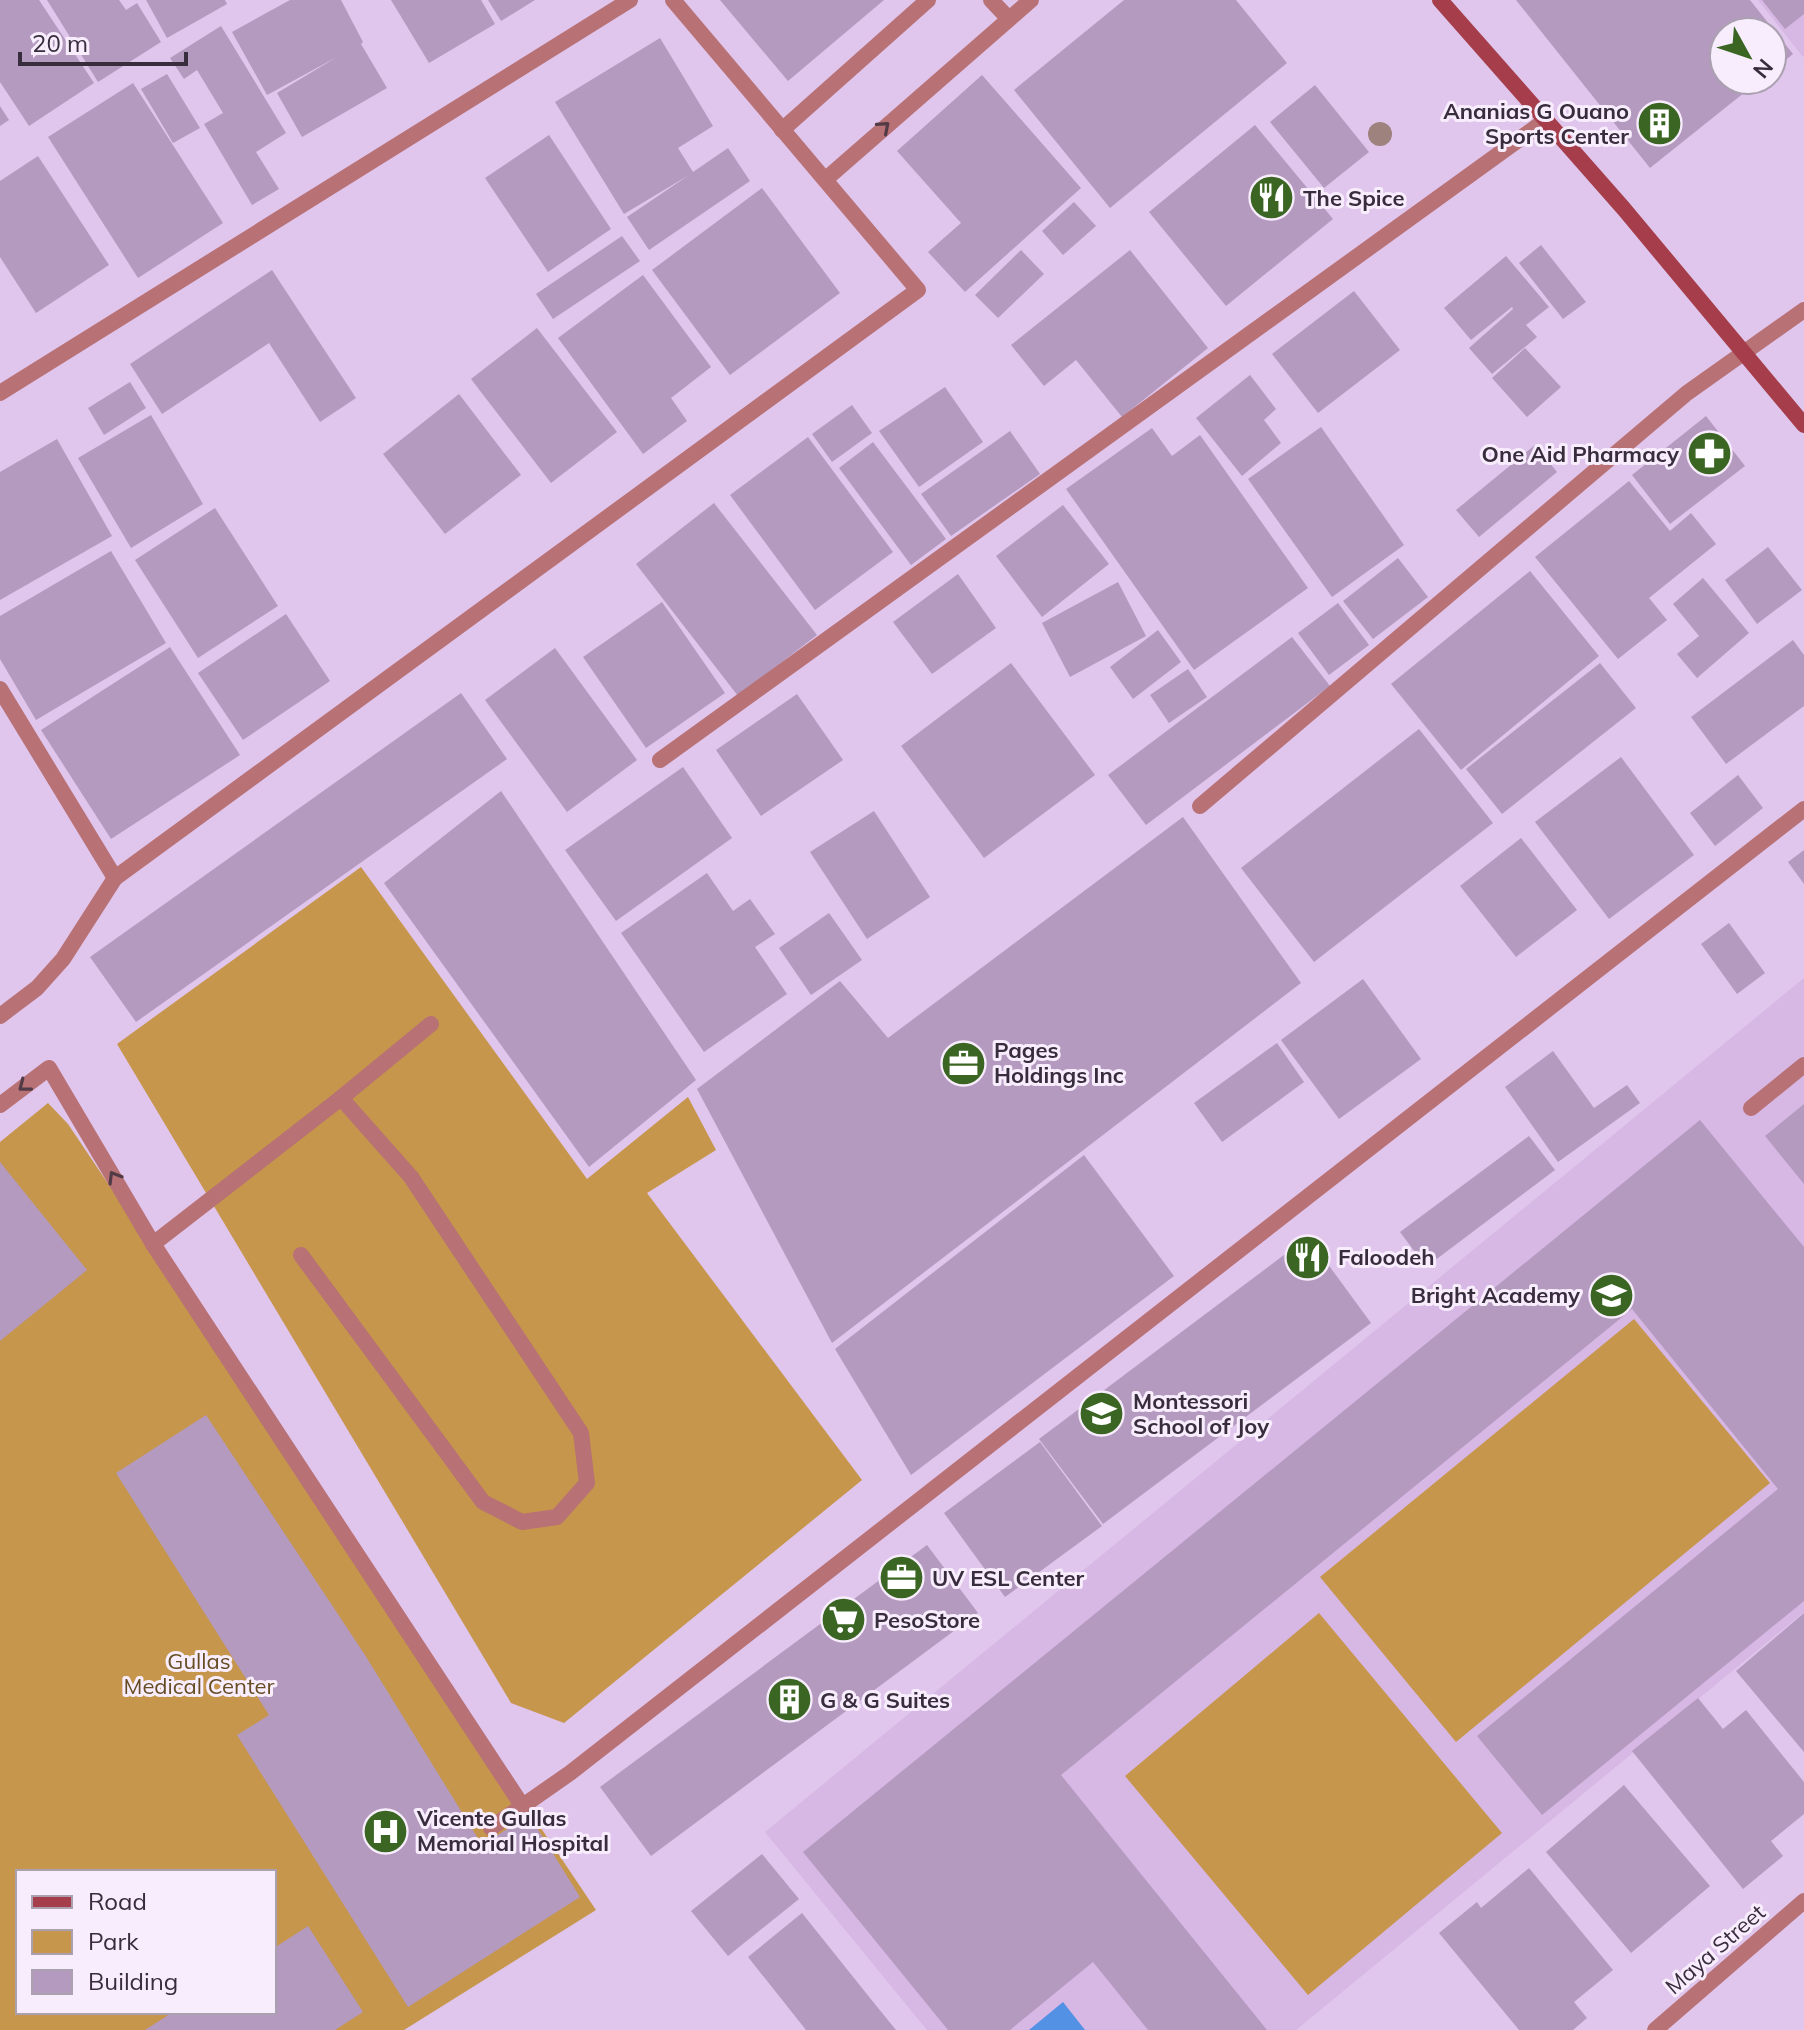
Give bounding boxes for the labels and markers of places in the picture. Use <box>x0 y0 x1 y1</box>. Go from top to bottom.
place label: Ananias G Ouano Sports Center <box>1443 97 1629 150</box>
building icon: Ananias G Ouano Sports Center <box>1636 100 1684 148</box>
restaurant icon: The Spice <box>1248 174 1296 222</box>
place label: The Spice <box>1303 184 1404 212</box>
pharmacy icon: One Aid Pharmacy <box>1686 430 1734 478</box>
place label: One Aid Pharmacy <box>1482 440 1679 468</box>
place label: Pages Holdings Inc <box>994 1036 1124 1089</box>
office icon: Pages Holdings Inc <box>939 1039 987 1087</box>
restaurant icon: Faloodeh <box>1283 1233 1331 1281</box>
place label: Faloodeh <box>1338 1243 1435 1271</box>
school or university icon: Bright Academy <box>1587 1271 1635 1319</box>
place label: Bright Academy <box>1411 1281 1580 1309</box>
place label: Montessori School of Joy <box>1133 1387 1269 1440</box>
school or university icon: Montessori School of Joy <box>1078 1390 1126 1438</box>
office icon: UV ESL Center <box>877 1554 925 1602</box>
place label: UV ESL Center <box>932 1564 1084 1592</box>
supermarket icon: PesoStore <box>819 1596 867 1644</box>
place label: PesoStore <box>874 1606 980 1634</box>
building icon: G & G Suites <box>765 1676 813 1724</box>
place label: G & G Suites <box>820 1686 950 1714</box>
place label: Vicente Gullas Memorial Hospital <box>416 1804 609 1857</box>
hospital icon: Vicente Gullas Memorial Hospital <box>362 1807 410 1855</box>

